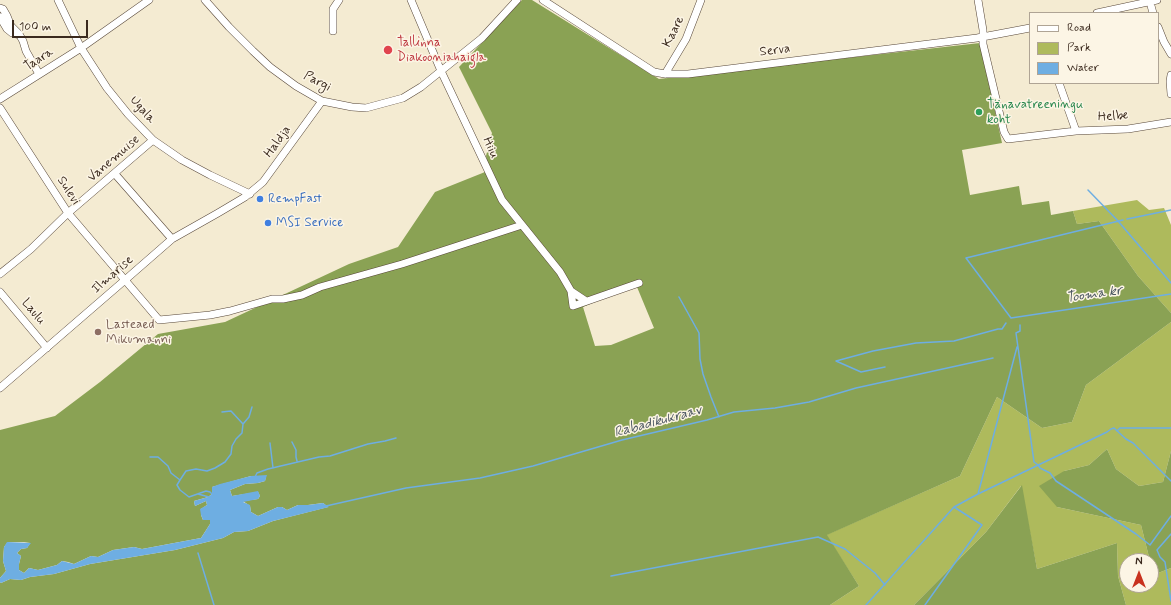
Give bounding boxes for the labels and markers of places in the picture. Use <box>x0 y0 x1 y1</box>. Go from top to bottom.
place label: Tallinna Diakooniahaigla <box>397 35 486 66</box>
marker: Tallinna Diakooniahaigla <box>382 44 394 56</box>
place label: Tänavatreeningu koht <box>987 97 1083 128</box>
marker: Tänavatreeningu koht <box>974 107 984 117</box>
place label: RempFast <box>268 191 322 207</box>
marker: RempFast <box>255 194 265 204</box>
place label: MSI Service <box>276 215 343 231</box>
marker: MSI Service <box>263 218 273 228</box>
place label: Lasteaed Mikumanni <box>106 317 171 348</box>
marker: Lasteaed Mikumanni <box>93 327 103 337</box>

